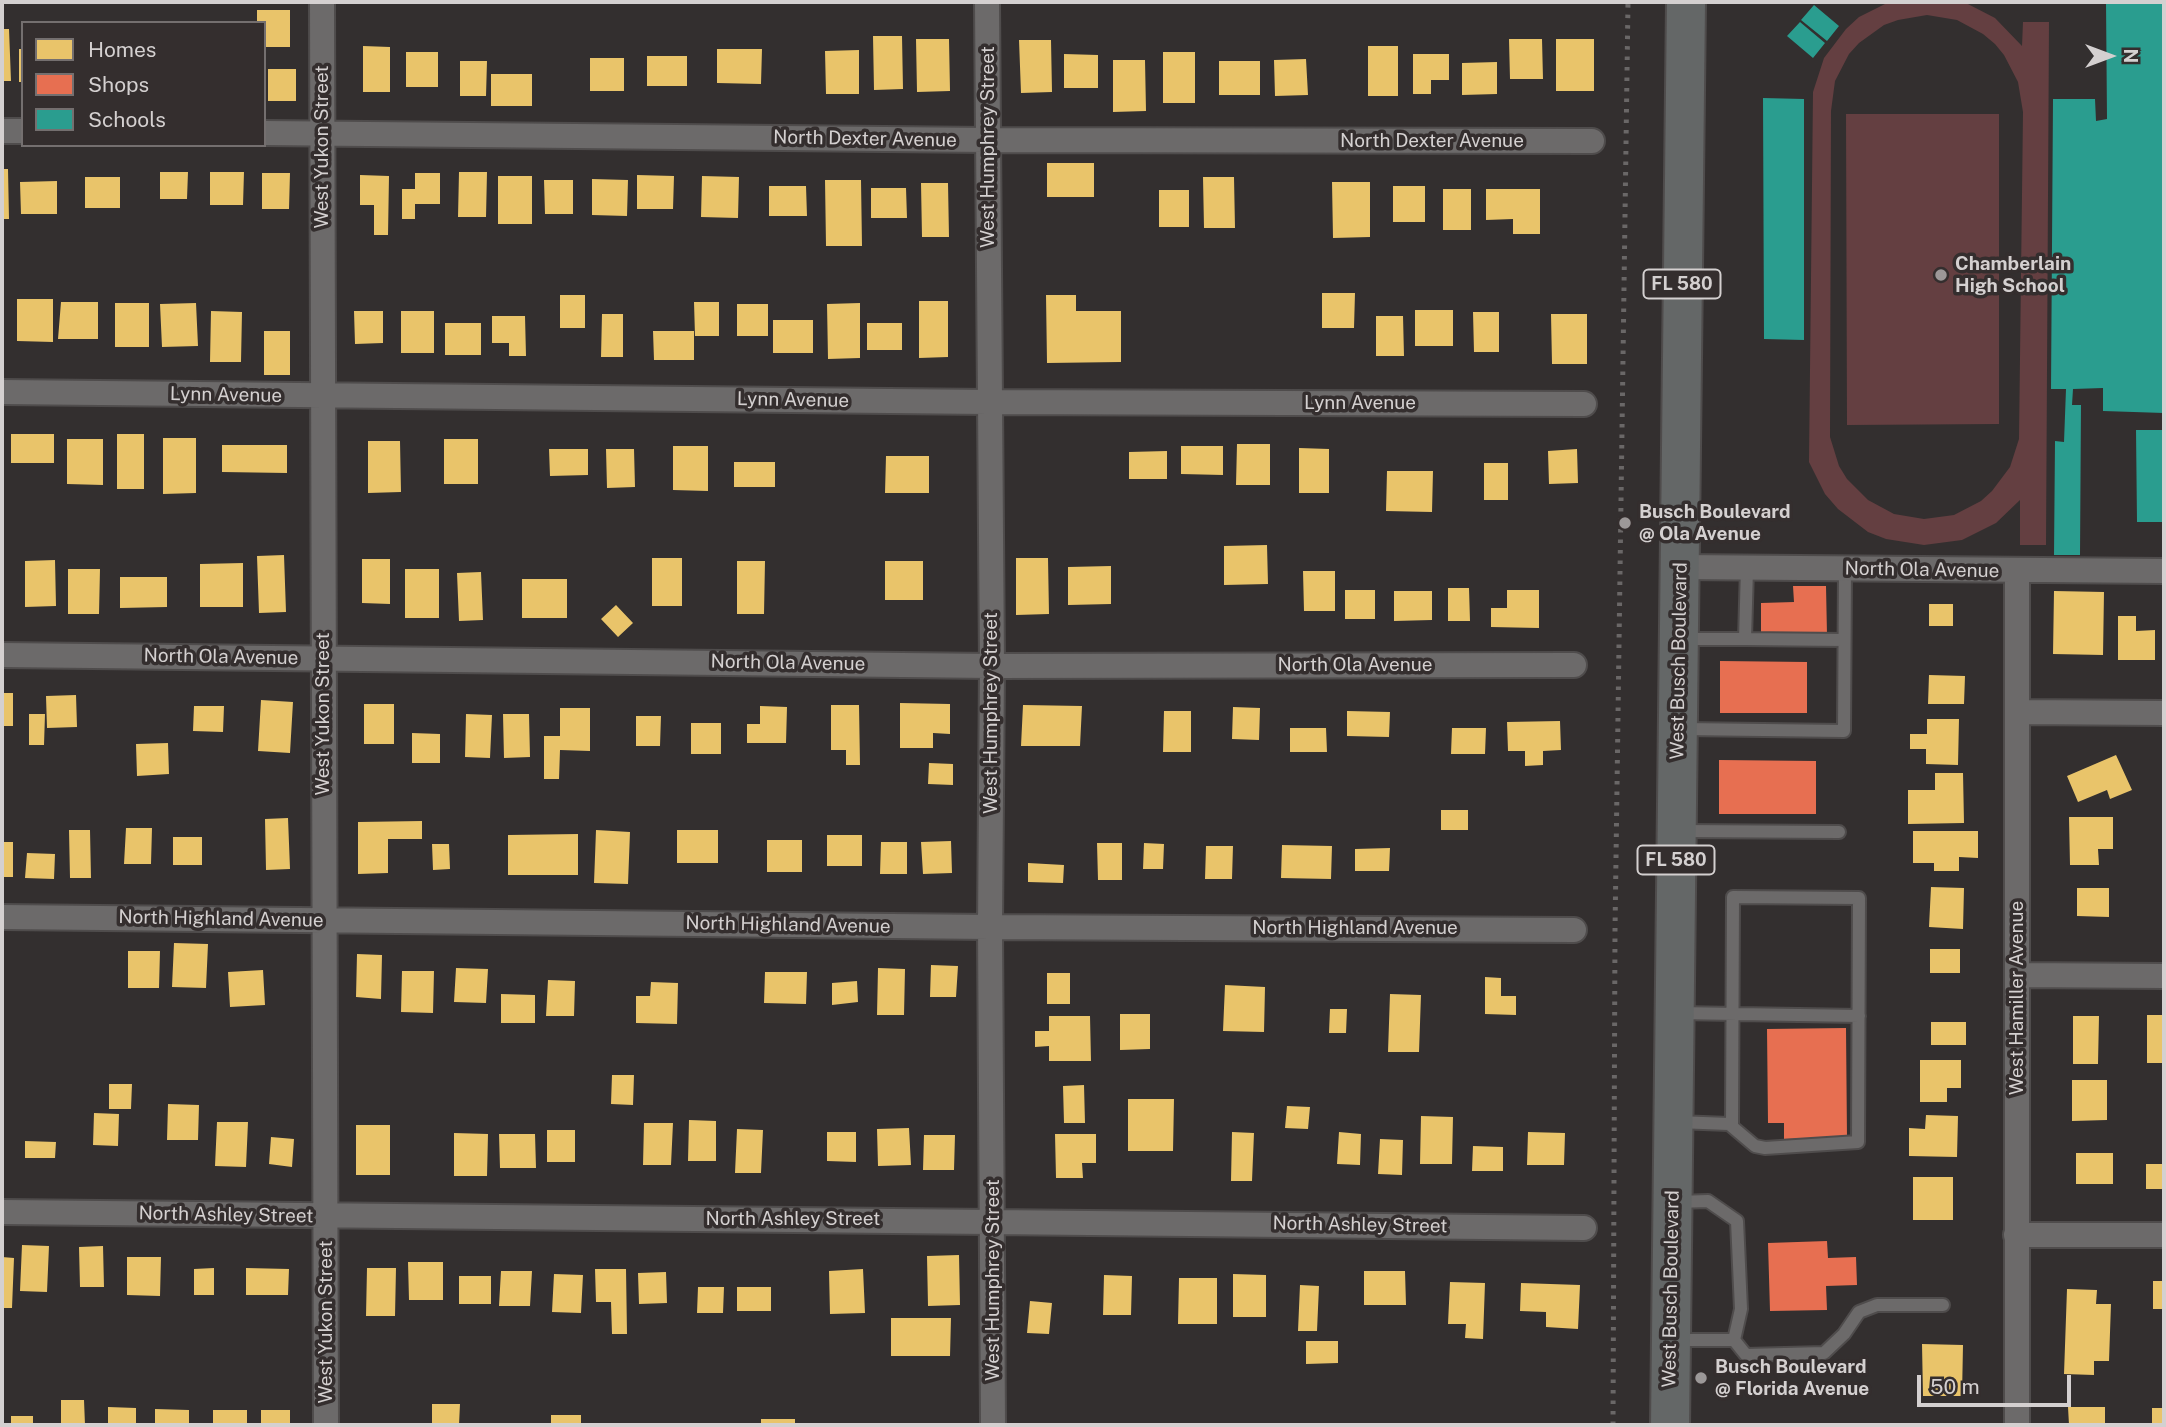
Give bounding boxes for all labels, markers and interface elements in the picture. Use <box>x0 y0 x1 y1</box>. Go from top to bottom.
legend <box>21 21 266 147</box>
north arrow <box>2075 21 2145 91</box>
text: Homes <box>88 37 156 62</box>
street label: West Humphrey Street <box>977 46 999 248</box>
text: N <box>2120 49 2142 63</box>
street label: West Yukon Street <box>311 65 333 229</box>
text: Shops <box>88 72 149 97</box>
text: Schools <box>88 107 166 132</box>
street label: North Dexter Avenue <box>773 126 957 152</box>
street label: North Dexter Avenue <box>1340 130 1524 152</box>
place label: Chamberlain High School <box>1955 253 2071 297</box>
marker: Chamberlain High School <box>1933 267 1949 283</box>
road number: FL 580 <box>1644 270 1720 298</box>
street label: Lynn Avenue <box>170 383 282 407</box>
street label: Lynn Avenue <box>737 388 849 412</box>
street label: Lynn Avenue <box>1304 392 1416 414</box>
place label: Busch Boulevard @ Ola Avenue <box>1639 501 1791 545</box>
marker: Busch Boulevard @ Ola Avenue <box>1617 515 1633 531</box>
street label: North Ola Avenue <box>1844 557 2000 583</box>
street label: West Busch Boulevard <box>1666 562 1692 760</box>
street label: West Humphrey Street <box>980 612 1002 814</box>
street label: West Yukon Street <box>312 632 334 796</box>
street label: North Ola Avenue <box>143 644 299 670</box>
street label: North Ola Avenue <box>710 650 866 676</box>
street label: North Ola Avenue <box>1278 654 1432 676</box>
road number: FL 580 <box>1638 846 1714 874</box>
street label: West Hamiller Avenue <box>2006 901 2028 1095</box>
street label: North Highland Avenue <box>118 906 324 932</box>
street label: North Highland Avenue <box>685 912 891 938</box>
street label: North Highland Avenue <box>1252 917 1458 939</box>
street label: West Humphrey Street <box>982 1179 1004 1381</box>
street label: West Busch Boulevard <box>1658 1190 1684 1388</box>
street label: North Ashley Street <box>138 1202 314 1228</box>
street label: North Ashley Street <box>705 1208 881 1230</box>
street label: North Ashley Street <box>1272 1212 1448 1238</box>
street label: West Yukon Street <box>315 1240 337 1404</box>
place label: Busch Boulevard @ Florida Avenue <box>1715 1356 1869 1400</box>
scale bar <box>1921 1360 2075 1404</box>
marker: Busch Boulevard @ Florida Avenue <box>1693 1370 1709 1386</box>
text: 50 m <box>1930 1374 1980 1399</box>

